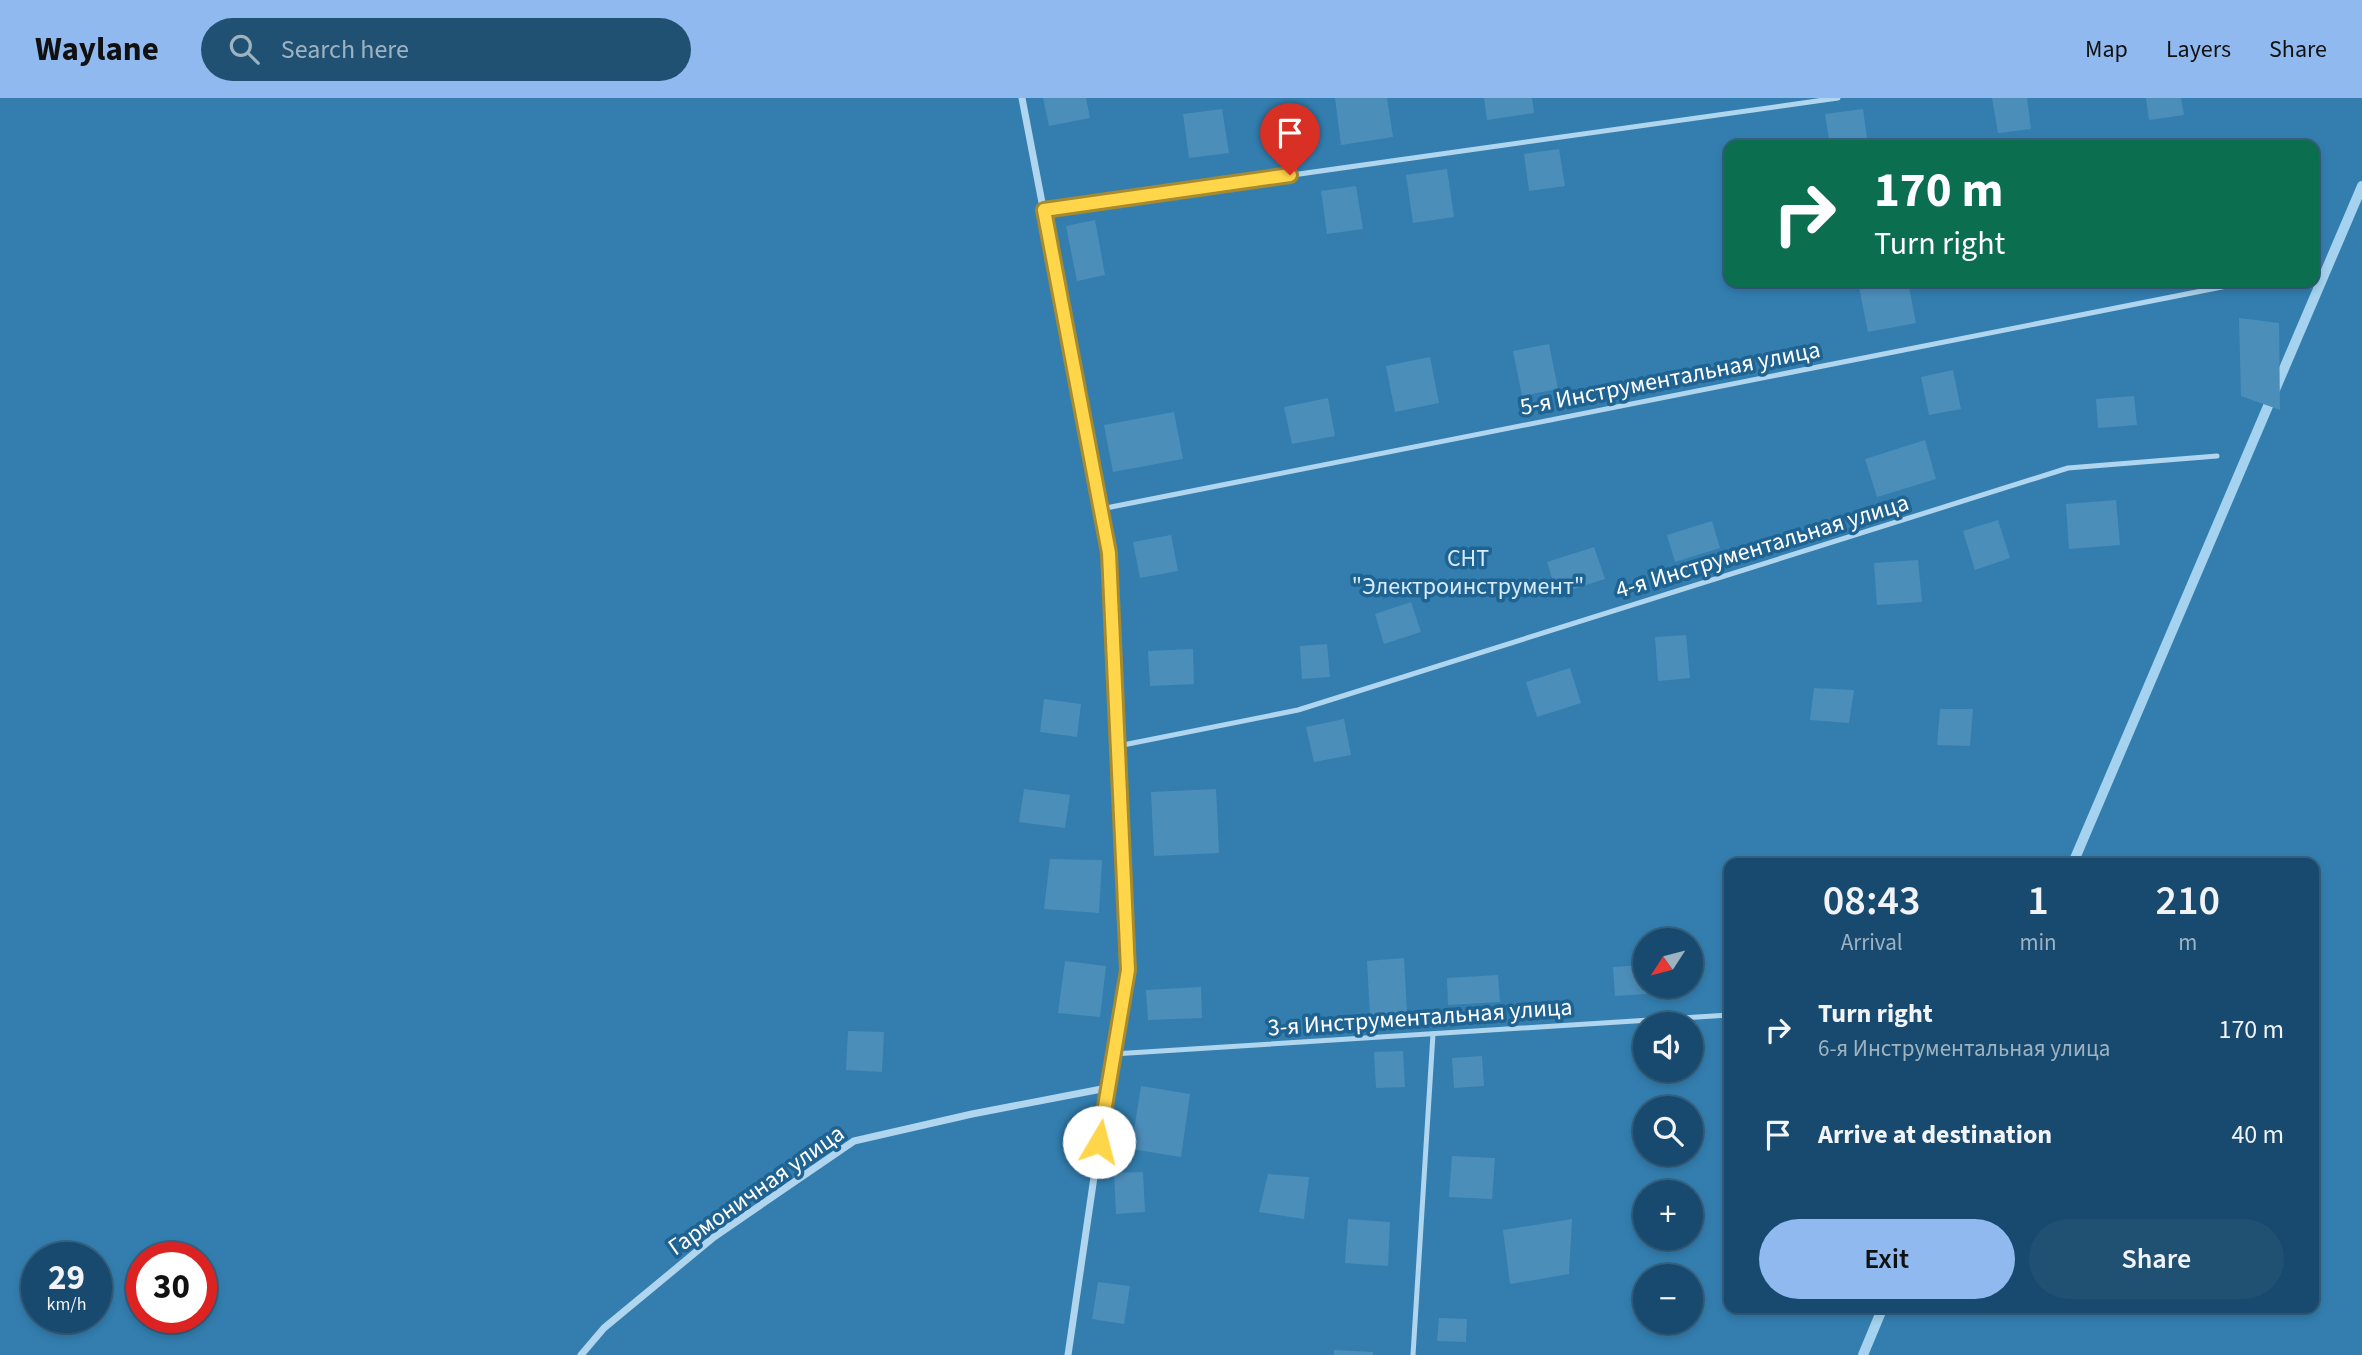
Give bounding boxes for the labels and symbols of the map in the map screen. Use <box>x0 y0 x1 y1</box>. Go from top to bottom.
pin <box>1260 103 1320 175</box>
street label: 5-я Инструментальная улица <box>1517 332 1823 425</box>
street label: 4-я Инструментальная улица <box>1611 485 1913 608</box>
park label: СНТ "Электроинструмент" <box>1352 541 1584 604</box>
north arrow <box>1633 928 1703 998</box>
street label: 3-я Инструментальная улица <box>1267 989 1573 1046</box>
position arrow <box>1062 1105 1136 1179</box>
street label: Гармоничная улица <box>661 1116 852 1264</box>
speed limit sign: 30 <box>126 1242 217 1333</box>

